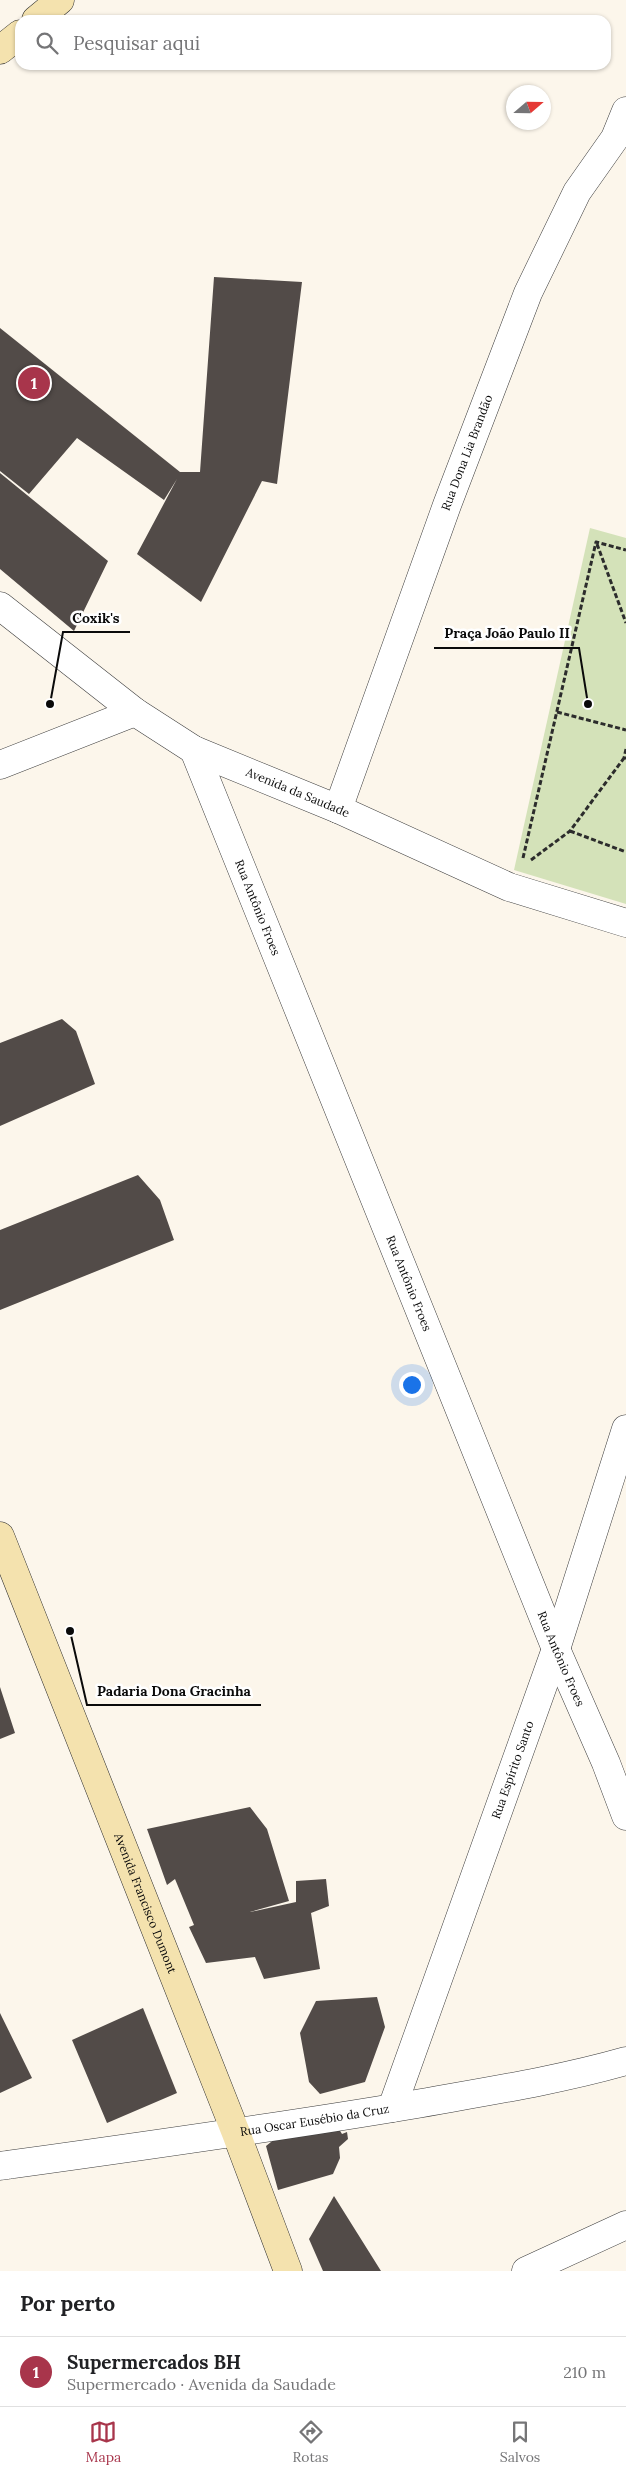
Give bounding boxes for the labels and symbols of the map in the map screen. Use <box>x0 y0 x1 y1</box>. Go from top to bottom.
north arrow <box>506 85 551 130</box>
pin: 1 <box>18 364 50 402</box>
street label: Rua Dona Lia Brandão <box>438 392 495 512</box>
callout: Coxik's <box>63 603 130 632</box>
text: Coxik's <box>72 609 120 627</box>
callout: Praça João Paulo II <box>434 619 579 648</box>
text: Praça João Paulo II <box>444 624 570 642</box>
street label: Avenida da Saudade <box>243 764 353 821</box>
street label: Rua Antônio Froes <box>232 857 284 958</box>
street label: Rua Antônio Froes <box>383 1233 435 1334</box>
your location <box>399 1372 425 1398</box>
street label: Rua Antônio Froes <box>535 1609 588 1709</box>
callout: Padaria Dona Gracinha <box>87 1676 261 1705</box>
text: Padaria Dona Gracinha <box>97 1682 252 1700</box>
street label: Rua Espírito Santo <box>488 1719 537 1821</box>
street label: Avenida Francisco Dumont <box>111 1830 180 1976</box>
street label: Rua Oscar Eusébio da Cruz <box>239 2101 390 2139</box>

